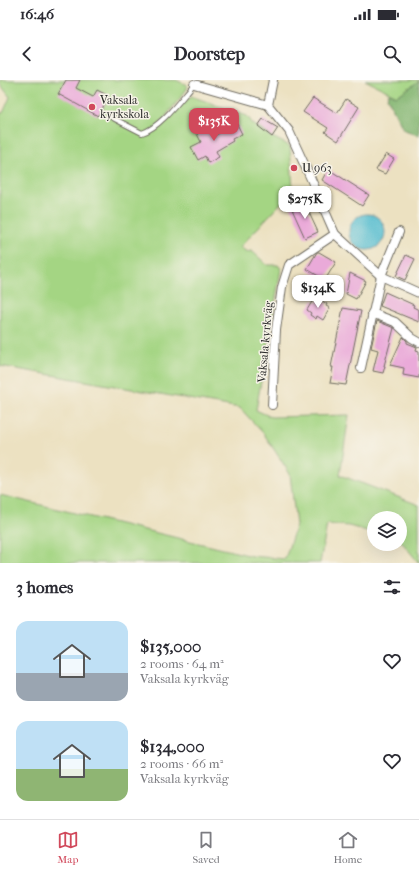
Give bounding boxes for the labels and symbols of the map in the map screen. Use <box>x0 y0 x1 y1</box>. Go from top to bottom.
place label: Vaksala kyrkskola <box>99 93 149 121</box>
marker: Vaksala kyrkskola <box>87 102 97 112</box>
pin: $135K <box>186 108 242 142</box>
place label: U 963 <box>302 161 332 175</box>
marker: U 963 <box>289 163 299 173</box>
pin: $275K <box>277 186 333 220</box>
pin: $134K <box>290 275 346 309</box>
street label: Vaksala kyrkväg <box>254 300 276 384</box>

